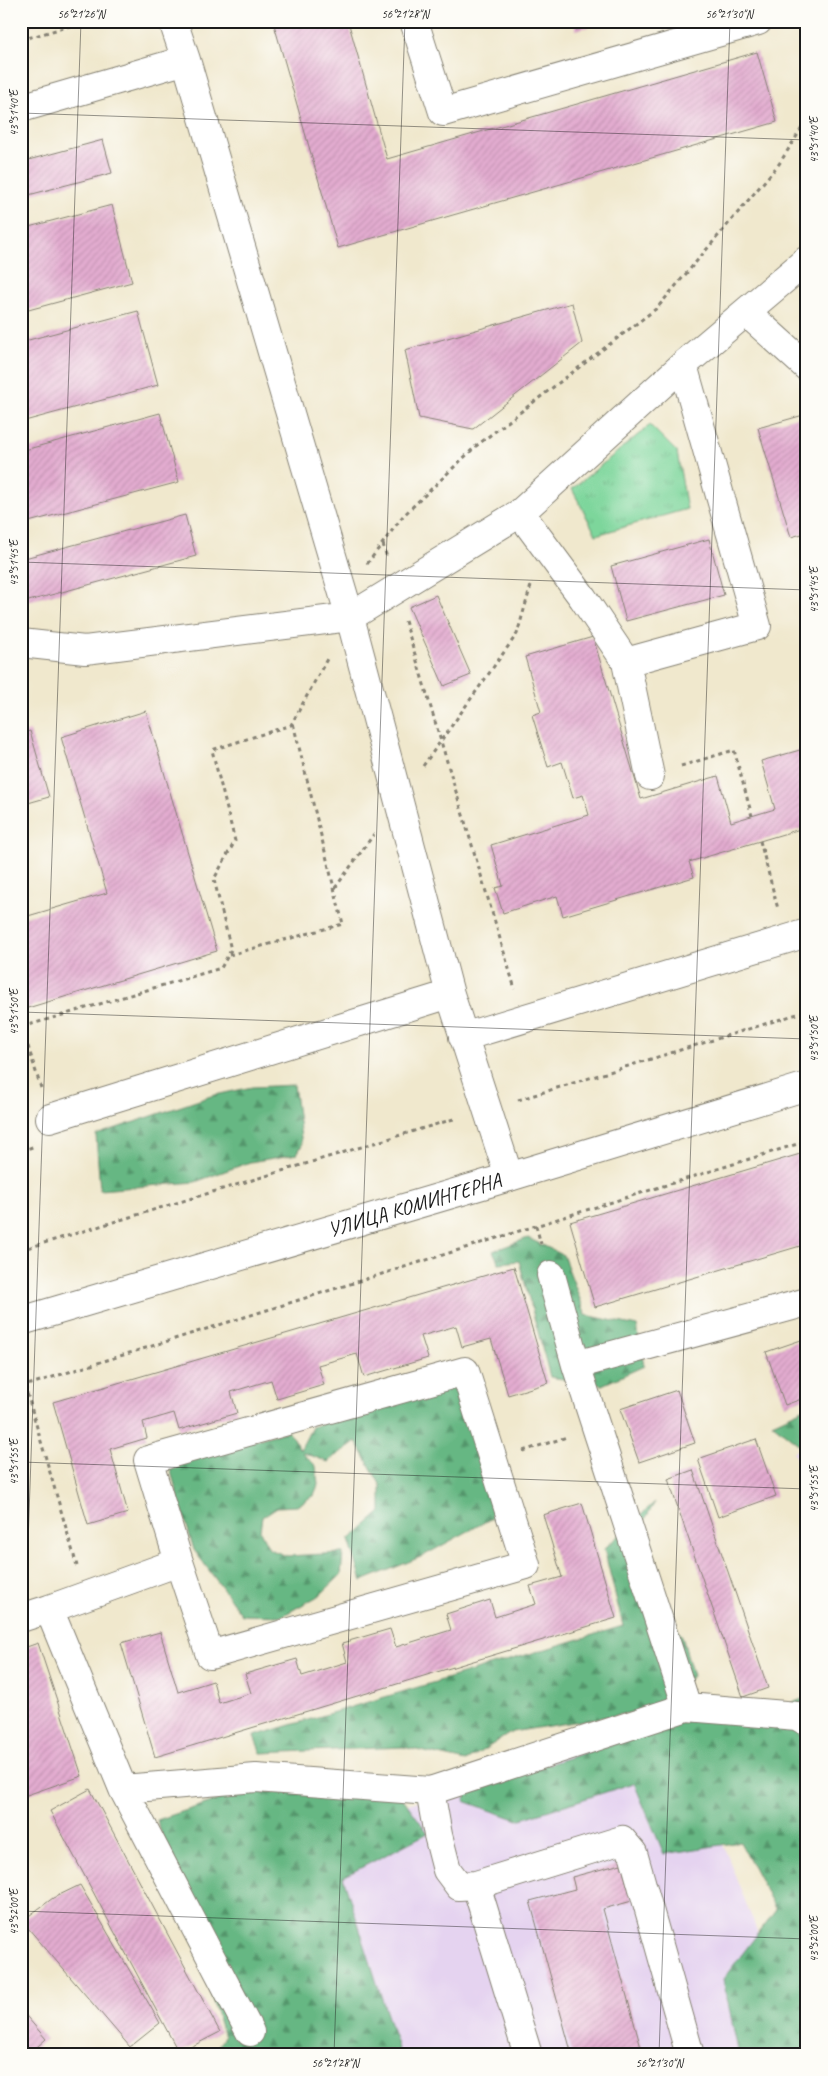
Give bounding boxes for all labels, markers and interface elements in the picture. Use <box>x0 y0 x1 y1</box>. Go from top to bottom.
text: 56°21'26"N <box>57 6 106 22</box>
text: 56°21'28"N <box>381 6 430 22</box>
text: 56°21'30"N <box>705 6 754 22</box>
text: 43°51'40"E <box>6 88 22 136</box>
text: 43°51'40"E <box>806 115 822 163</box>
text: 43°51'45"E <box>6 538 22 586</box>
text: 43°51'45"E <box>806 565 822 613</box>
text: 43°51'50"E <box>6 987 22 1035</box>
text: 43°51'50"E <box>806 1014 822 1062</box>
street label: УЛИЦА КОМИНТЕРНА <box>324 1167 505 1243</box>
text: 43°51'55"E <box>6 1437 22 1485</box>
text: 43°51'55"E <box>806 1464 822 1512</box>
text: 43°52'00"E <box>6 1887 22 1935</box>
text: 43°52'00"E <box>806 1914 822 1962</box>
text: 56°21'28"N <box>311 2055 360 2071</box>
text: 56°21'30"N <box>635 2055 684 2071</box>

